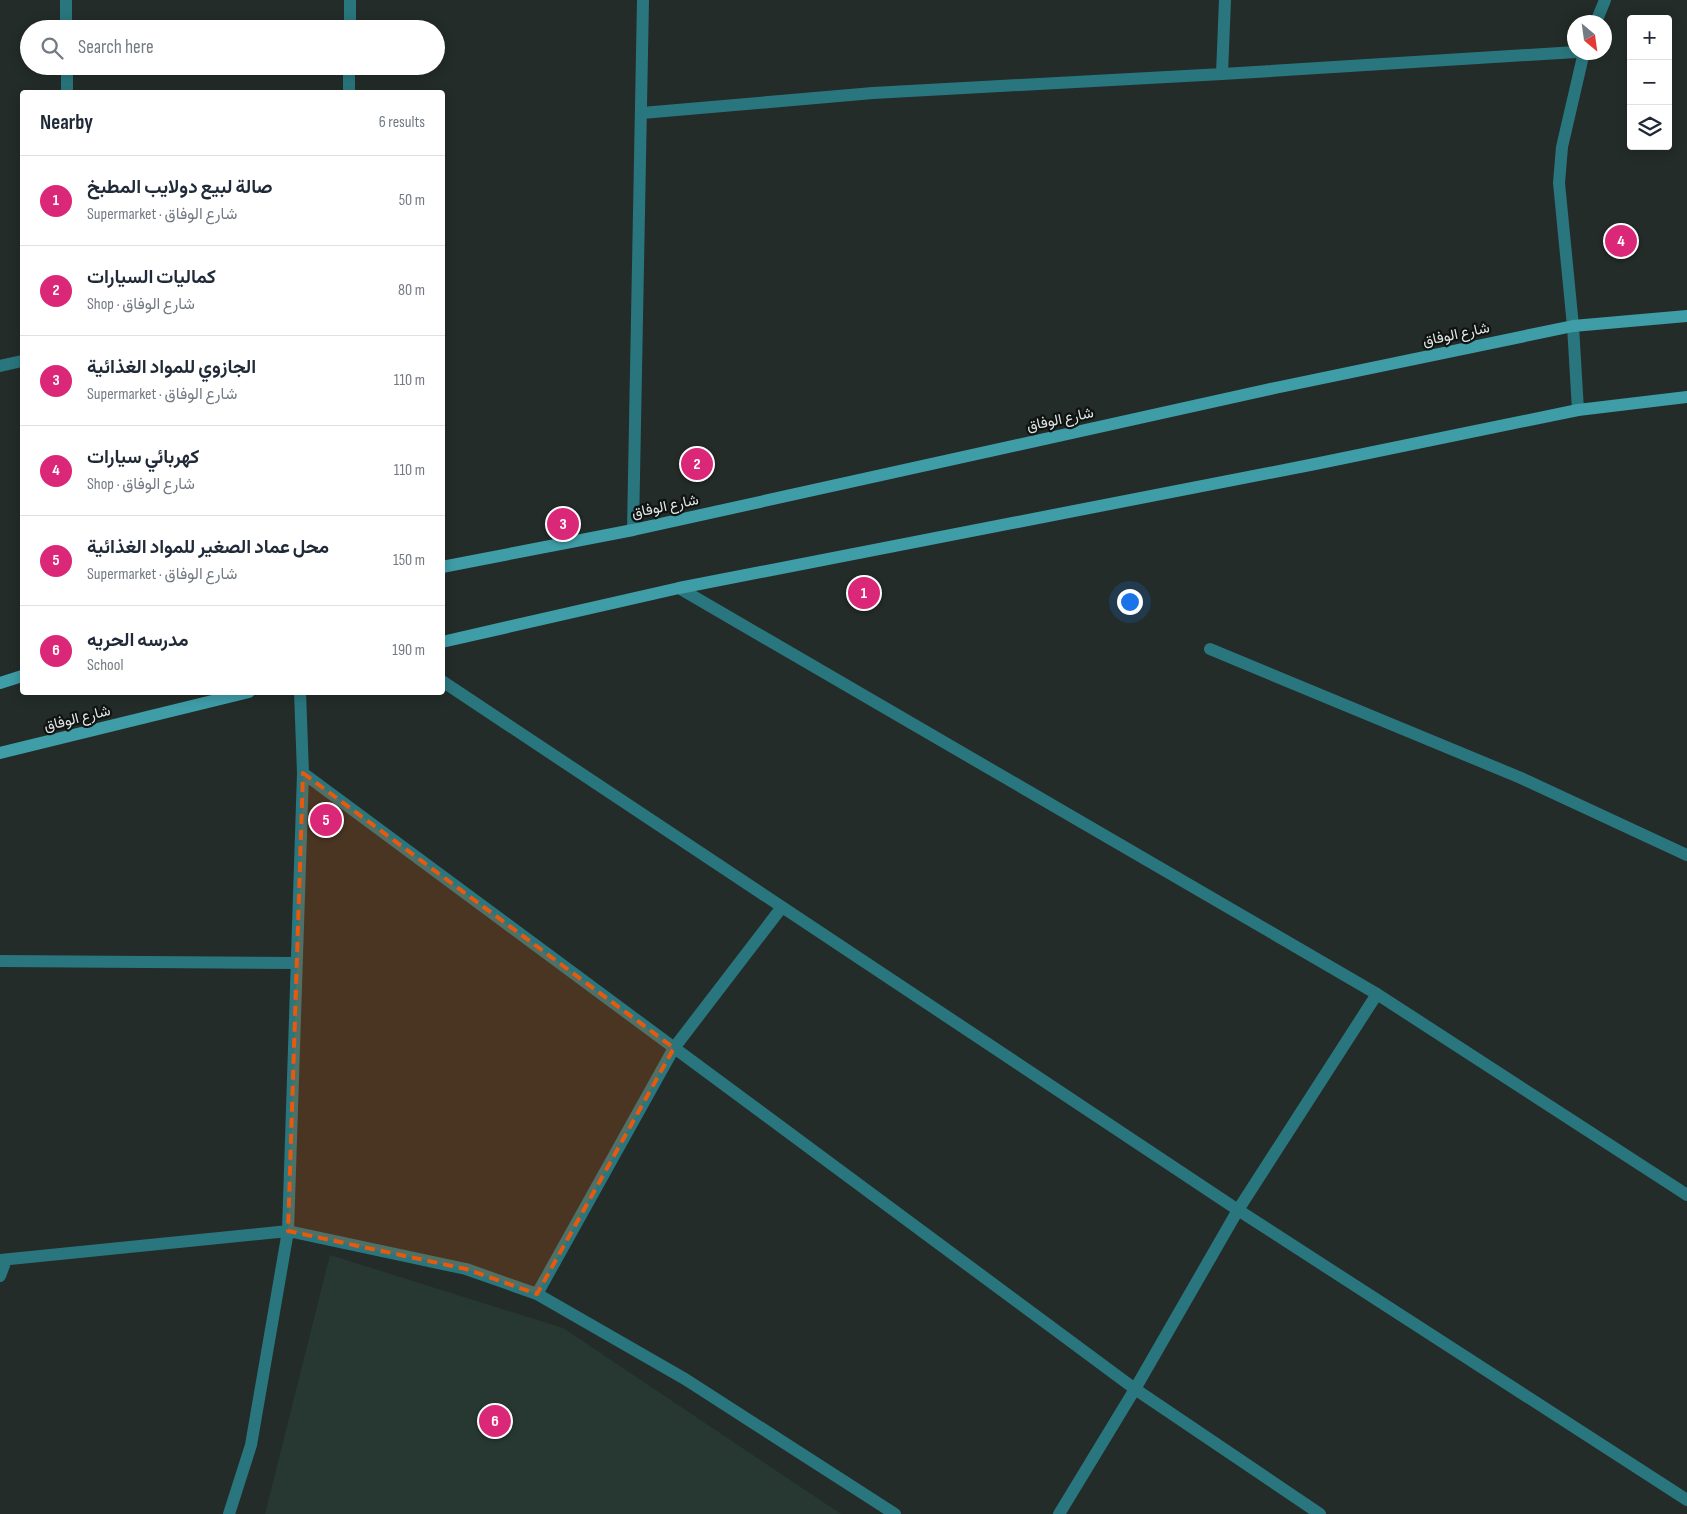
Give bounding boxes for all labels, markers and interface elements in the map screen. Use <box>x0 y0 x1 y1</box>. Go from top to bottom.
north arrow <box>1567 15 1612 60</box>
map controls <box>1627 15 1672 150</box>
button: + <box>1627 15 1672 60</box>
search box <box>20 20 445 75</box>
icon: search <box>38 34 66 62</box>
text: Search here <box>78 36 154 59</box>
button: − <box>1627 60 1672 105</box>
button: layers <box>1627 105 1672 150</box>
text: Nearby <box>40 110 93 135</box>
text: 6 results <box>379 113 425 132</box>
text: صالة لبيع دولايب المطبخ <box>87 176 273 199</box>
text: 1 <box>53 191 59 210</box>
text: 50 m <box>399 191 425 210</box>
text: Supermarket · شارع الوفاق <box>87 205 237 224</box>
pin: 4 <box>1605 222 1637 260</box>
text: كماليات السيارات <box>87 266 216 289</box>
text: 2 <box>52 281 60 300</box>
text: 80 m <box>398 281 425 300</box>
text: Shop · شارع الوفاق <box>87 295 195 314</box>
street label: شارع الوفاق <box>1421 318 1492 352</box>
text: الجازوي للمواد الغذائية <box>87 356 256 379</box>
text: 3 <box>52 371 60 390</box>
text: 110 m <box>394 371 425 390</box>
text: Supermarket · شارع الوفاق <box>87 385 237 404</box>
street label: شارع الوفاق <box>1025 403 1096 437</box>
pin: 2 <box>681 445 713 483</box>
text: كهربائي سيارات <box>87 446 199 469</box>
text: 4 <box>52 461 60 480</box>
text: 110 m <box>394 461 425 480</box>
text: Shop · شارع الوفاق <box>87 475 195 494</box>
street label: شارع الوفاق <box>630 490 701 524</box>
pin: 3 <box>547 505 579 543</box>
text: محل عماد الصغير للمواد الغذائية <box>87 536 329 559</box>
text: 5 <box>52 551 60 570</box>
text: 150 m <box>393 551 425 570</box>
text: Supermarket · شارع الوفاق <box>87 565 237 584</box>
pin: 1 <box>848 574 880 612</box>
your location <box>1117 589 1143 615</box>
text: مدرسه الحريه <box>87 629 189 652</box>
text: 6 <box>52 641 60 660</box>
text: 190 m <box>392 641 425 660</box>
text: School <box>87 656 123 675</box>
street label: شارع الوفاق <box>42 701 113 737</box>
pin: 5 <box>310 801 342 839</box>
pin: 6 <box>479 1402 511 1440</box>

